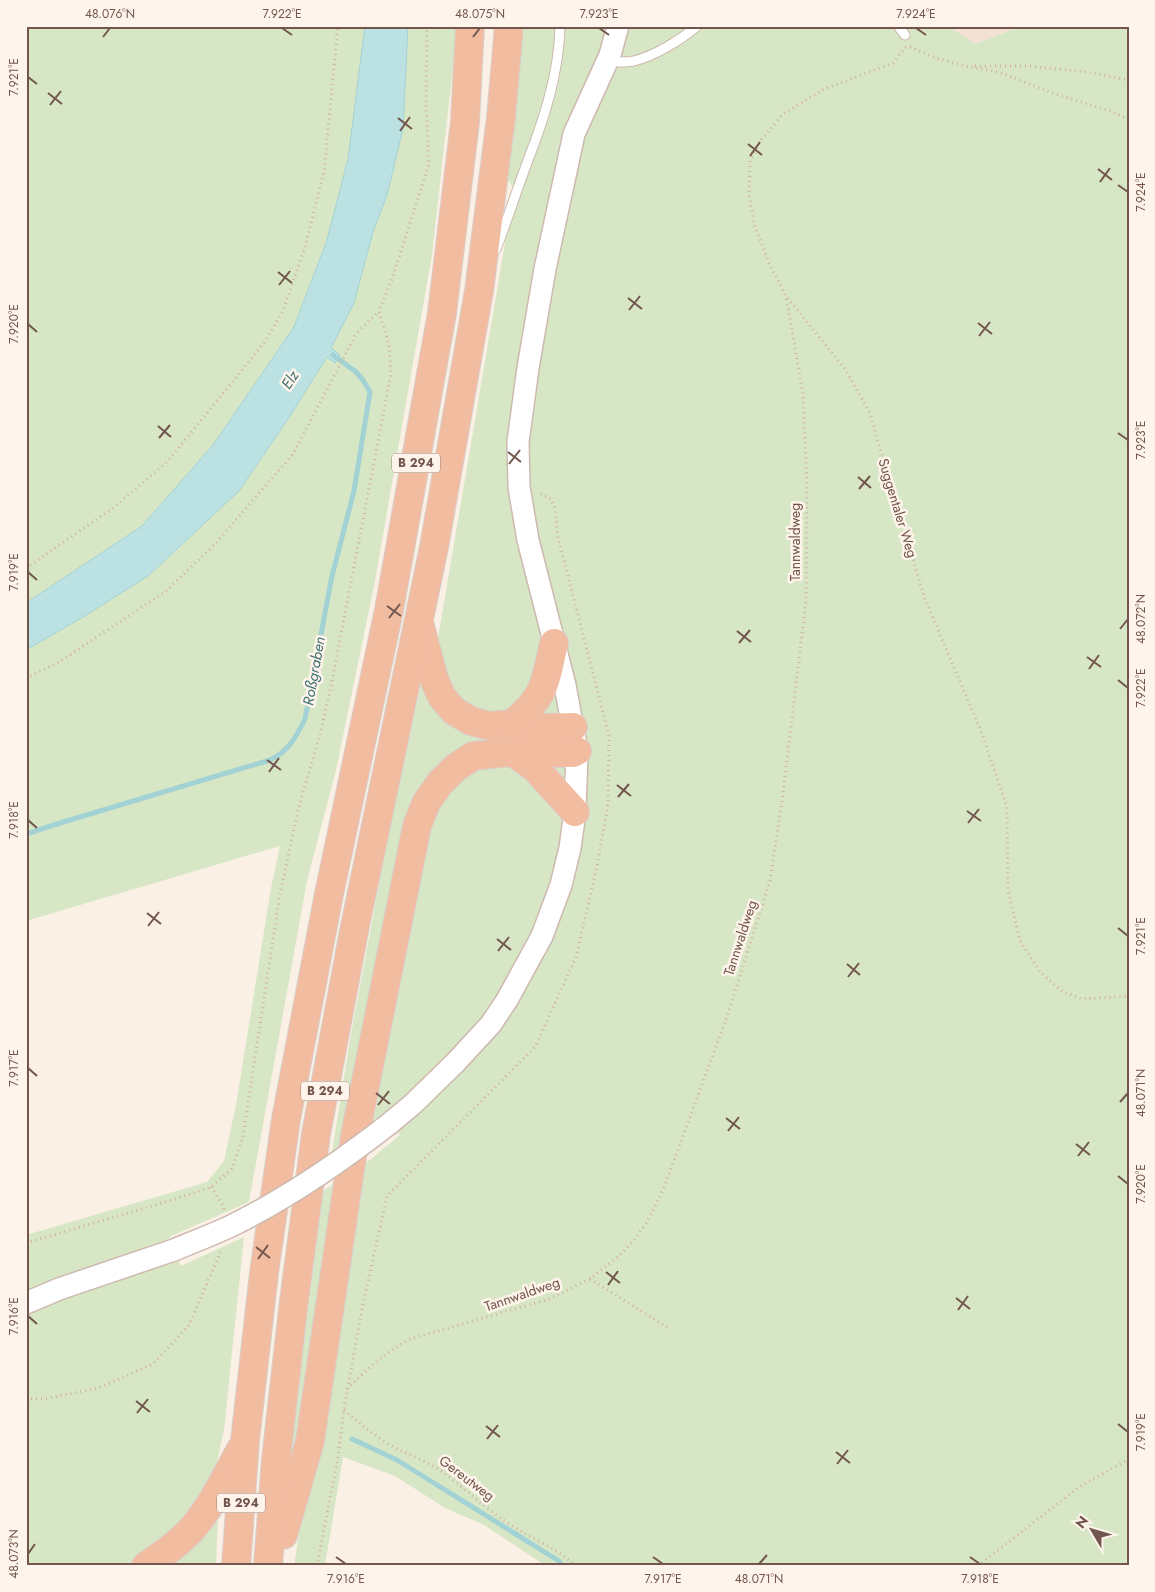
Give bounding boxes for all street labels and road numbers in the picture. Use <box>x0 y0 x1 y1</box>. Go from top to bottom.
road number: B 294 <box>392 453 440 472</box>
street label: Suggentaler Weg <box>873 456 923 560</box>
street label: Tannwaldweg <box>785 503 805 581</box>
street label: Tannwaldweg <box>718 898 762 978</box>
road number: B 294 <box>301 1082 349 1100</box>
street label: Tannwaldweg <box>482 1272 562 1316</box>
street label: Gereutweg <box>435 1450 499 1506</box>
road number: B 294 <box>217 1494 265 1512</box>

